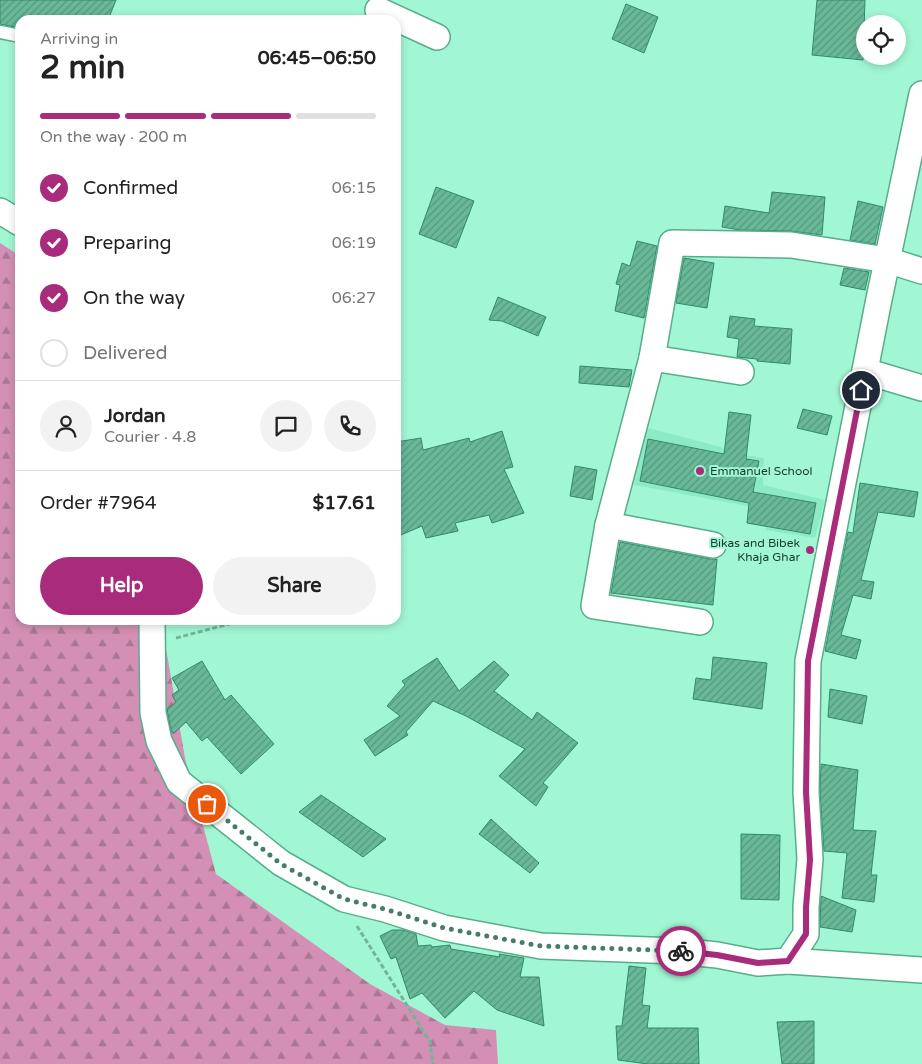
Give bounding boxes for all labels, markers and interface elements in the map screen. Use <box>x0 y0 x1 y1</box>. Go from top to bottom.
map controls <box>856 15 906 65</box>
button: locate <box>856 15 906 65</box>
text: Arriving in <box>40 29 118 49</box>
text: 06:45–06:50 <box>258 47 376 69</box>
text: 2 min <box>40 49 125 87</box>
text: On the way · 200 m <box>40 127 187 147</box>
icon: check <box>40 174 68 202</box>
text: Confirmed <box>83 177 178 199</box>
text: 06:15 <box>332 178 376 198</box>
icon: check <box>40 229 68 257</box>
text: Preparing <box>83 232 172 254</box>
text: 06:19 <box>332 233 376 253</box>
icon: check <box>40 284 68 312</box>
text: On the way <box>83 287 185 309</box>
text: 06:27 <box>332 288 376 308</box>
text: Delivered <box>83 342 168 364</box>
pin <box>840 369 882 411</box>
icon: home <box>847 376 875 404</box>
button: person <box>40 400 92 452</box>
button: chat <box>260 400 312 452</box>
button: phone <box>324 400 376 452</box>
text: Jordan <box>104 405 166 427</box>
text: Courier · 4.8 <box>104 427 196 447</box>
place label: Emmanuel School <box>710 464 813 478</box>
marker: Emmanuel School <box>694 465 706 477</box>
text: Order #7964 <box>40 492 157 514</box>
text: $17.61 <box>313 492 376 514</box>
place label: Bikas and Bibek Khaja Ghar <box>710 536 800 564</box>
marker: Bikas and Bibek Khaja Ghar <box>804 544 816 556</box>
button: Help <box>40 557 203 615</box>
button: Share <box>213 557 376 615</box>
pin <box>186 783 228 825</box>
icon: bag <box>193 790 221 818</box>
courier <box>656 926 706 976</box>
icon: bike <box>667 937 695 965</box>

